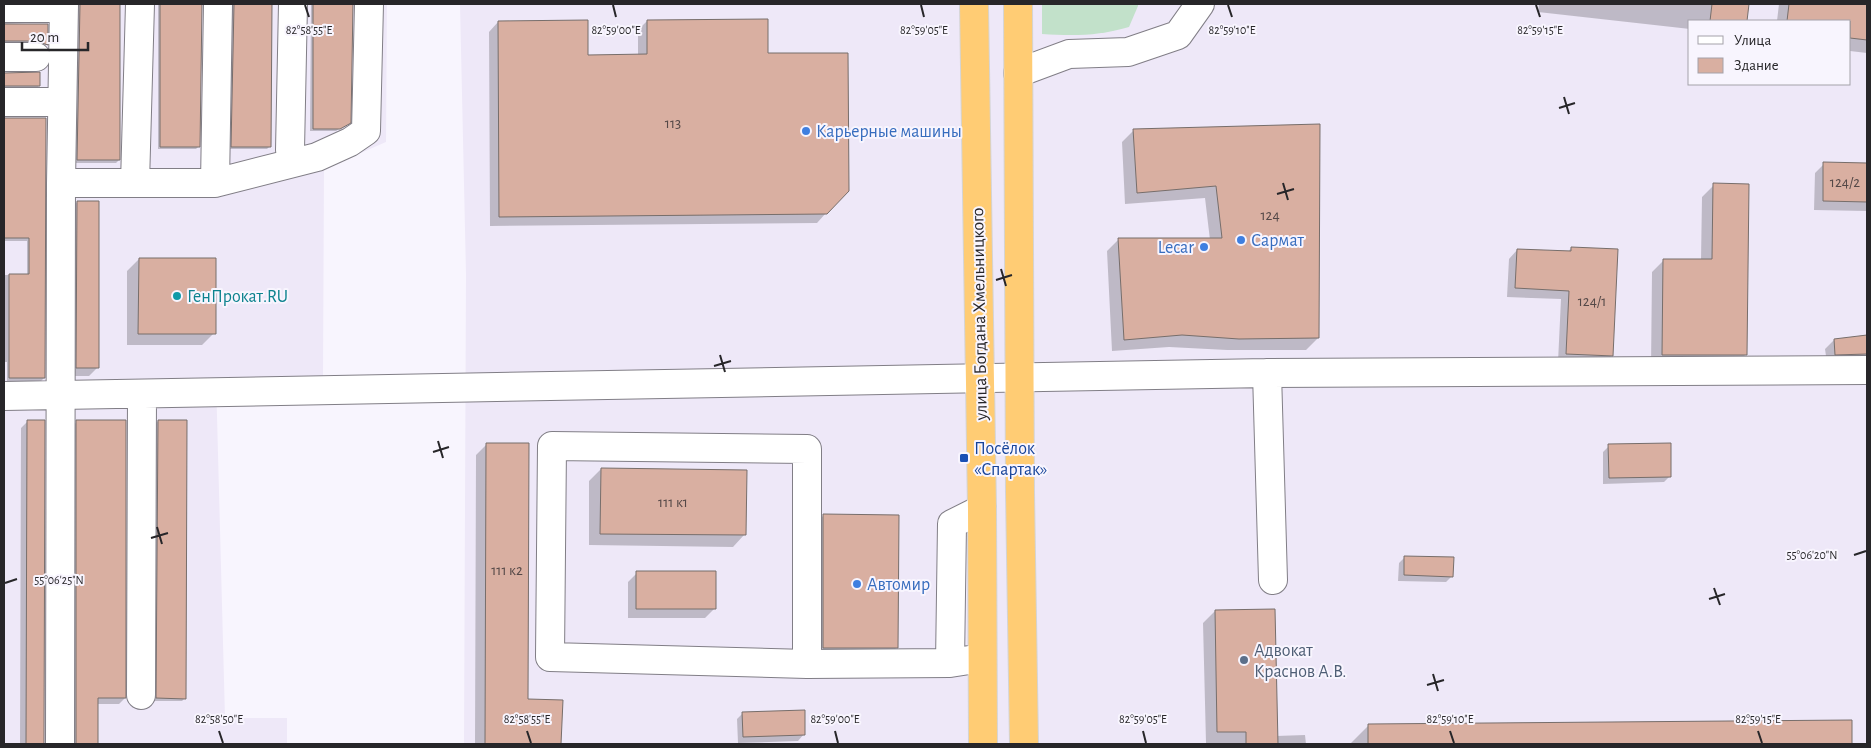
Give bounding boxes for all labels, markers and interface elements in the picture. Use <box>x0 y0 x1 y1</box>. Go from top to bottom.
scale bar <box>22 20 89 52</box>
legend <box>1688 20 1851 85</box>
text: 82°58'55"E <box>286 24 332 36</box>
text: 82°59'00"E <box>591 24 641 36</box>
text: 82°59'05"E <box>900 24 948 36</box>
text: 82°59'10"E <box>1209 24 1256 36</box>
text: 82°59'15"E <box>1517 24 1563 36</box>
text: 20 m <box>30 30 59 45</box>
text: Улица <box>1734 33 1771 48</box>
text: Здание <box>1734 58 1779 73</box>
house number: 113 <box>665 116 681 131</box>
place label: Карьерные машины <box>816 123 962 141</box>
marker: Карьерные машины <box>800 125 812 137</box>
house number: 124/2 <box>1830 175 1860 190</box>
street label: улица Богдана Хмельницкого <box>969 207 991 422</box>
house number: 124 <box>1260 208 1280 223</box>
place label: Сармат <box>1251 232 1304 250</box>
marker: Сармат <box>1235 234 1247 246</box>
place label: Lecar <box>1158 239 1194 257</box>
marker: Lecar <box>1198 241 1210 253</box>
place label: ГенПрокат.RU <box>187 288 288 306</box>
marker: ГенПрокат.RU <box>171 290 183 302</box>
house number: 124/1 <box>1578 294 1606 309</box>
place label: Посёлок «Спартак» <box>974 440 1047 479</box>
marker: Посёлок «Спартак» <box>958 452 970 464</box>
house number: 111 к1 <box>658 495 688 510</box>
text: 55°06'20"N <box>1787 549 1837 561</box>
house number: 111 к2 <box>491 563 523 578</box>
text: 55°06'25"N <box>34 574 84 586</box>
place label: Автомир <box>867 576 930 594</box>
marker: Автомир <box>851 578 863 590</box>
place label: Адвокат Краснов А.В. <box>1254 642 1346 681</box>
marker: Адвокат Краснов А.В. <box>1238 654 1250 666</box>
text: 82°58'50"E <box>195 713 243 725</box>
text: 82°58'55"E <box>504 713 550 725</box>
text: 82°59'00"E <box>810 713 860 725</box>
text: 82°59'05"E <box>1119 713 1167 725</box>
text: 82°59'10"E <box>1427 713 1474 725</box>
text: 82°59'15"E <box>1735 713 1781 725</box>

